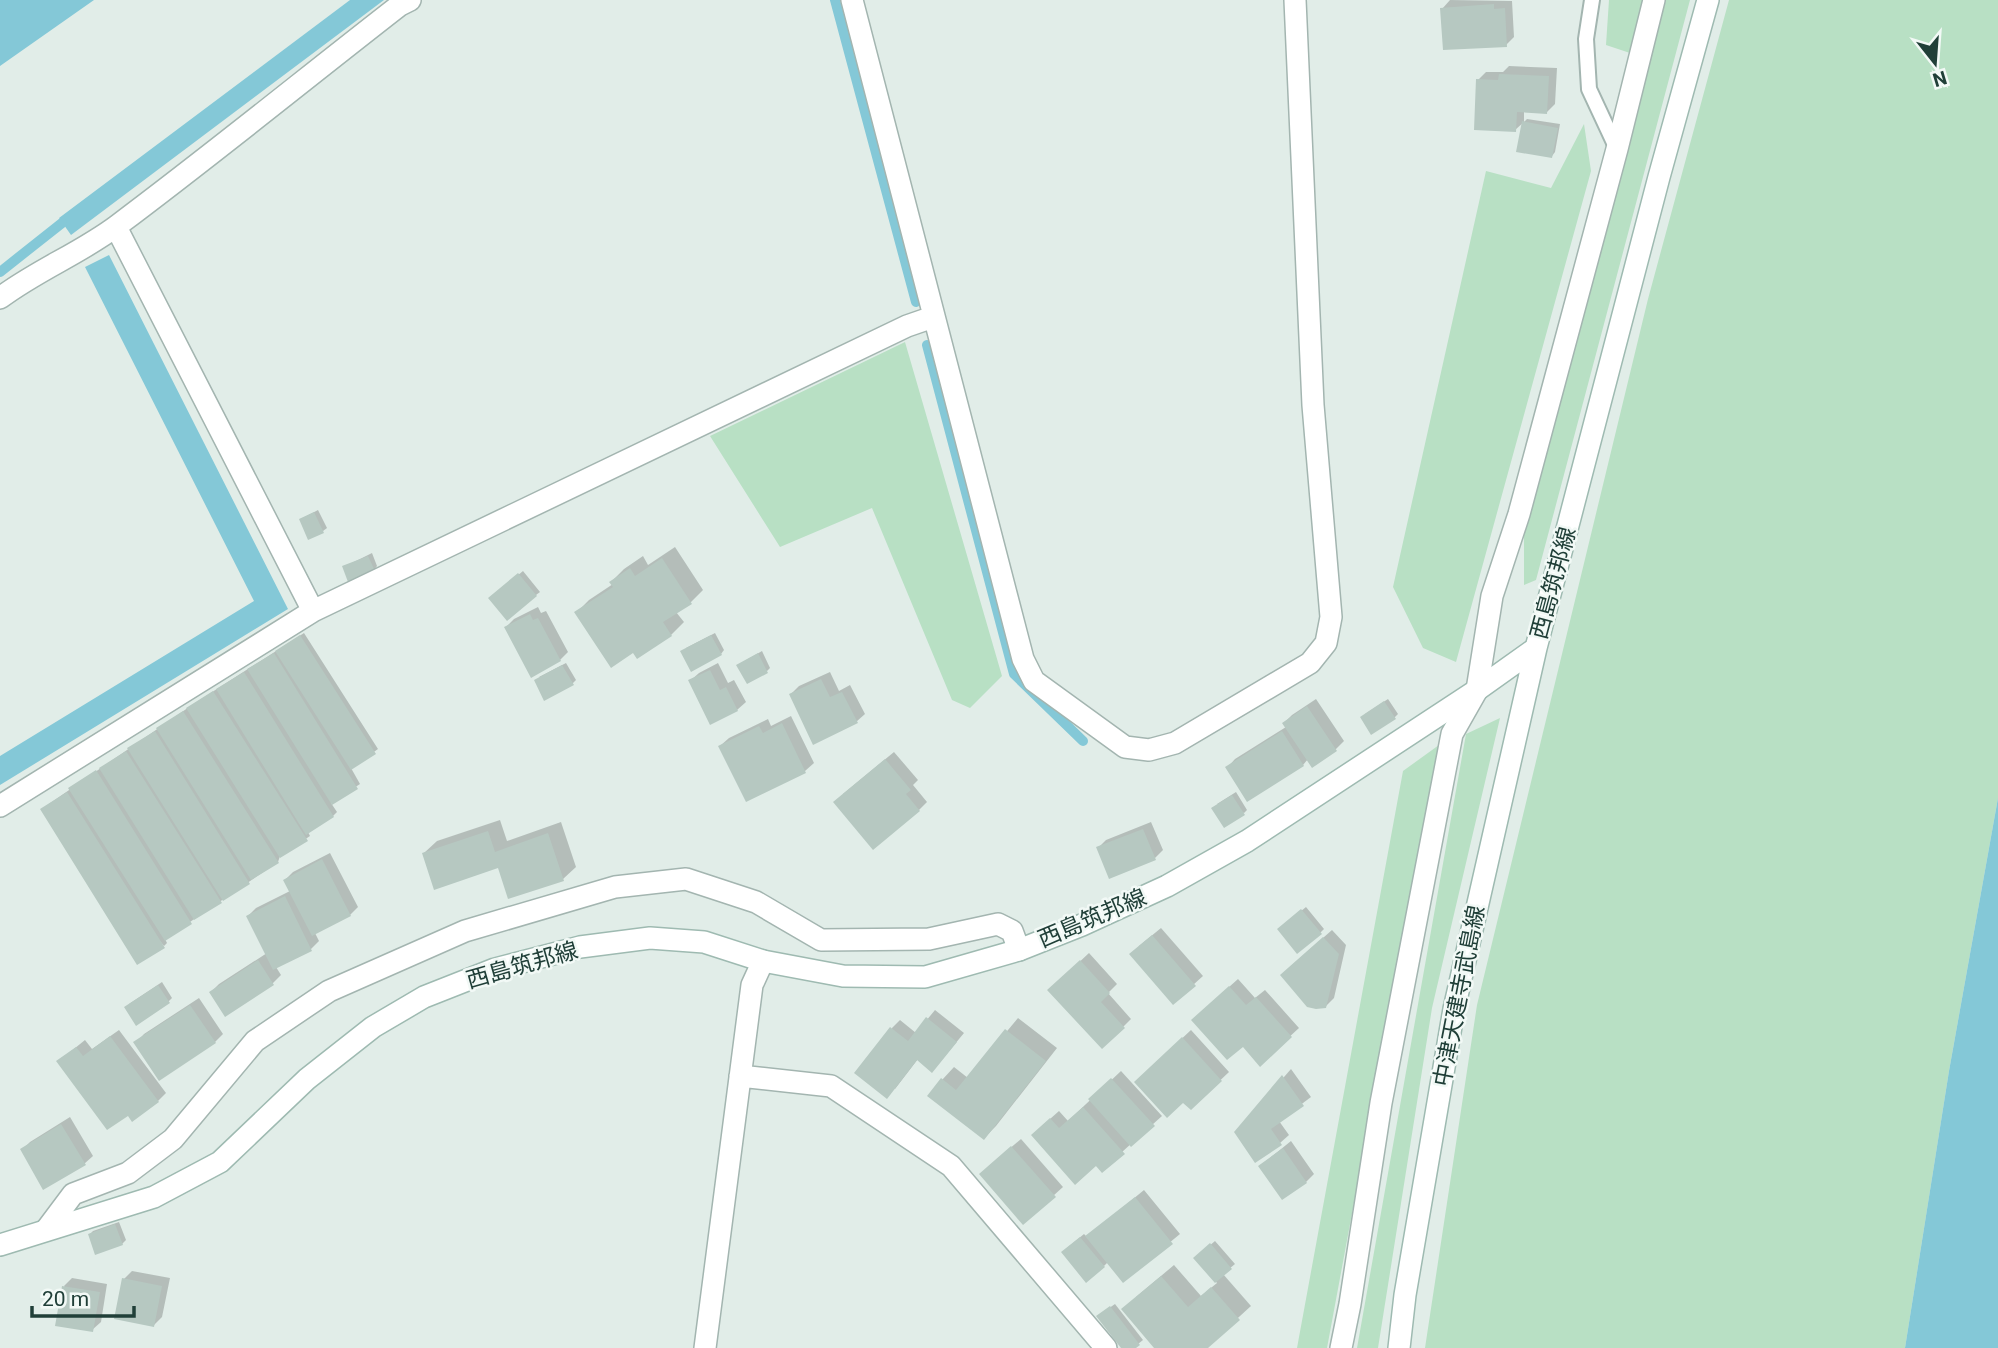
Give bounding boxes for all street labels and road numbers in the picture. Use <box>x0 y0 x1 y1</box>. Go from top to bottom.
street label: 西島筑邦線 <box>1526 524 1581 642</box>
street label: 西島筑邦線 <box>1034 884 1150 953</box>
street label: 中津天建寺武島線 <box>1429 903 1490 1089</box>
street label: 西島筑邦線 <box>463 937 581 994</box>

